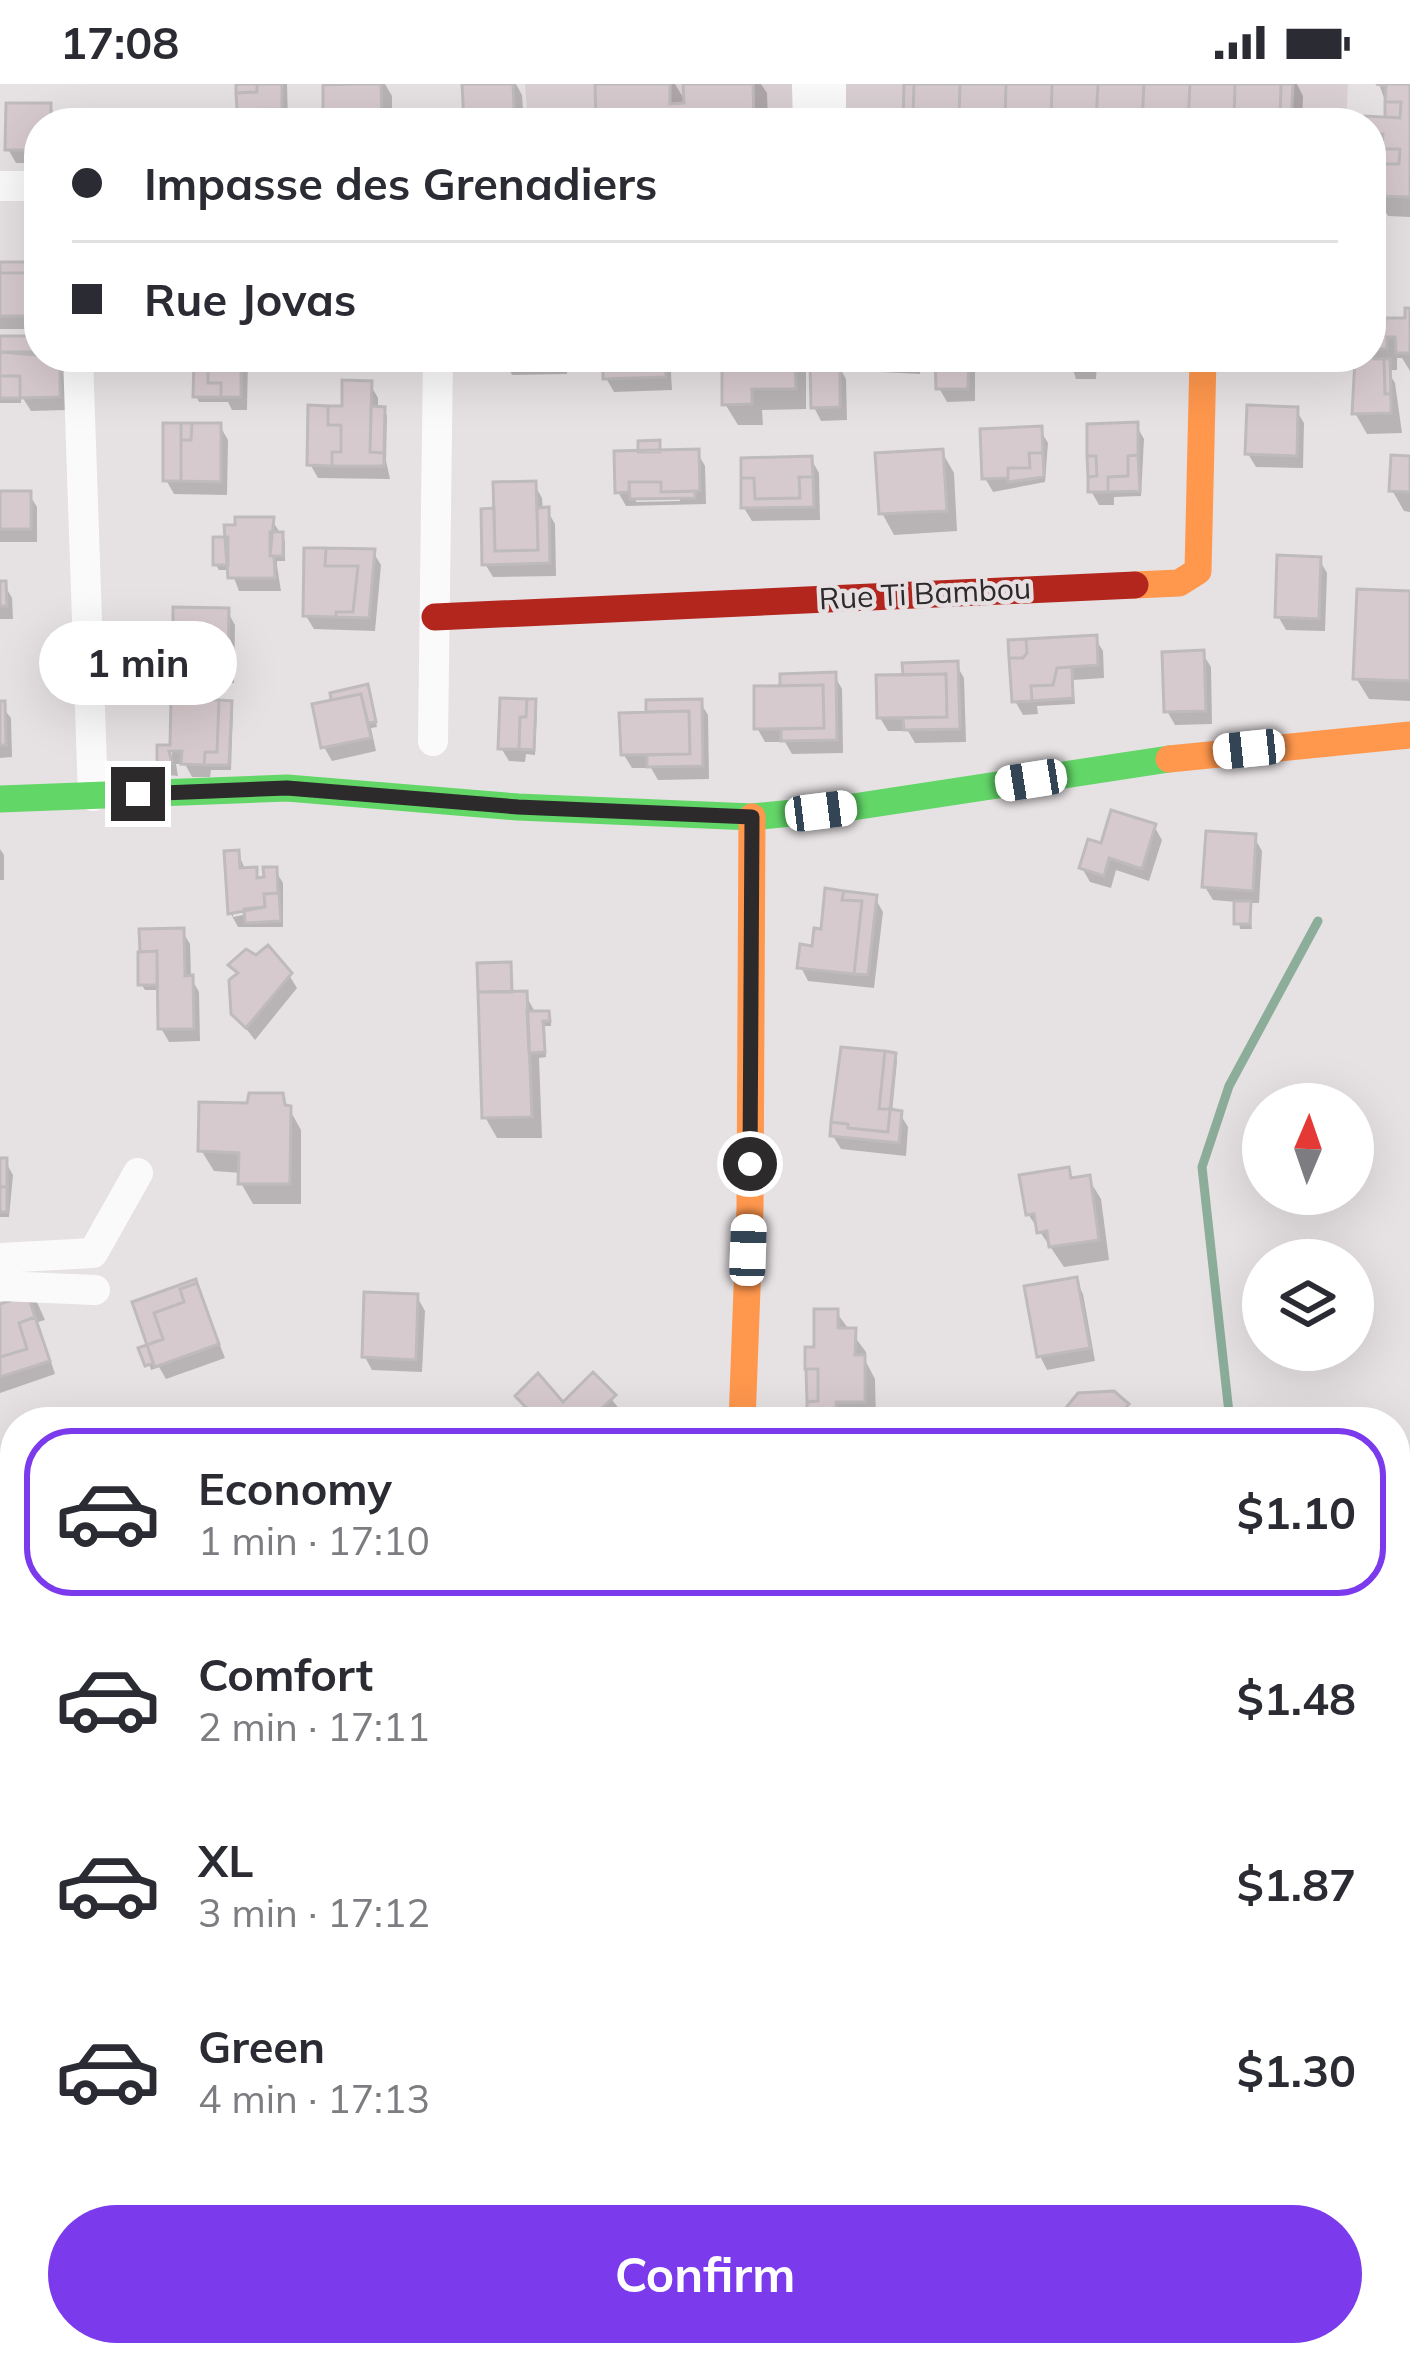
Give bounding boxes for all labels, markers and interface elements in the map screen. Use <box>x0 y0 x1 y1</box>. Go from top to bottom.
text: 17:08 <box>60 14 179 70</box>
text: Impasse des Grenadiers <box>144 155 657 211</box>
text: Rue Jovas <box>144 271 356 327</box>
street label: Rue Ti Bambou <box>818 568 1032 618</box>
callout: 1 min <box>39 620 237 704</box>
text: 1 min <box>87 638 189 687</box>
car <box>1211 727 1287 771</box>
car <box>993 757 1069 803</box>
route end <box>111 767 165 821</box>
car <box>783 789 859 833</box>
north arrow <box>1242 1083 1374 1215</box>
map controls <box>1242 1083 1374 1371</box>
route start <box>723 1137 777 1191</box>
car <box>729 1213 767 1287</box>
button: layers <box>1242 1239 1374 1371</box>
icon: car <box>54 1458 162 1566</box>
text: Economy <box>198 1460 392 1516</box>
text: $1.10 <box>1237 1484 1356 1540</box>
text: 1 min · 17:10 <box>198 1516 430 1565</box>
icon: car <box>54 1644 162 1752</box>
text: Comfort <box>198 1646 373 1702</box>
text: $1.48 <box>1237 1670 1356 1726</box>
text: 2 min · 17:11 <box>198 1702 430 1751</box>
icon: car <box>54 1830 162 1938</box>
text: XL <box>198 1832 253 1888</box>
text: $1.87 <box>1237 1856 1356 1912</box>
text: 3 min · 17:12 <box>198 1888 430 1937</box>
icon: car <box>54 2016 162 2124</box>
text: Green <box>198 2018 325 2074</box>
text: $1.30 <box>1237 2042 1356 2098</box>
text: 4 min · 17:13 <box>198 2074 430 2123</box>
button: Confirm <box>48 2205 1362 2343</box>

